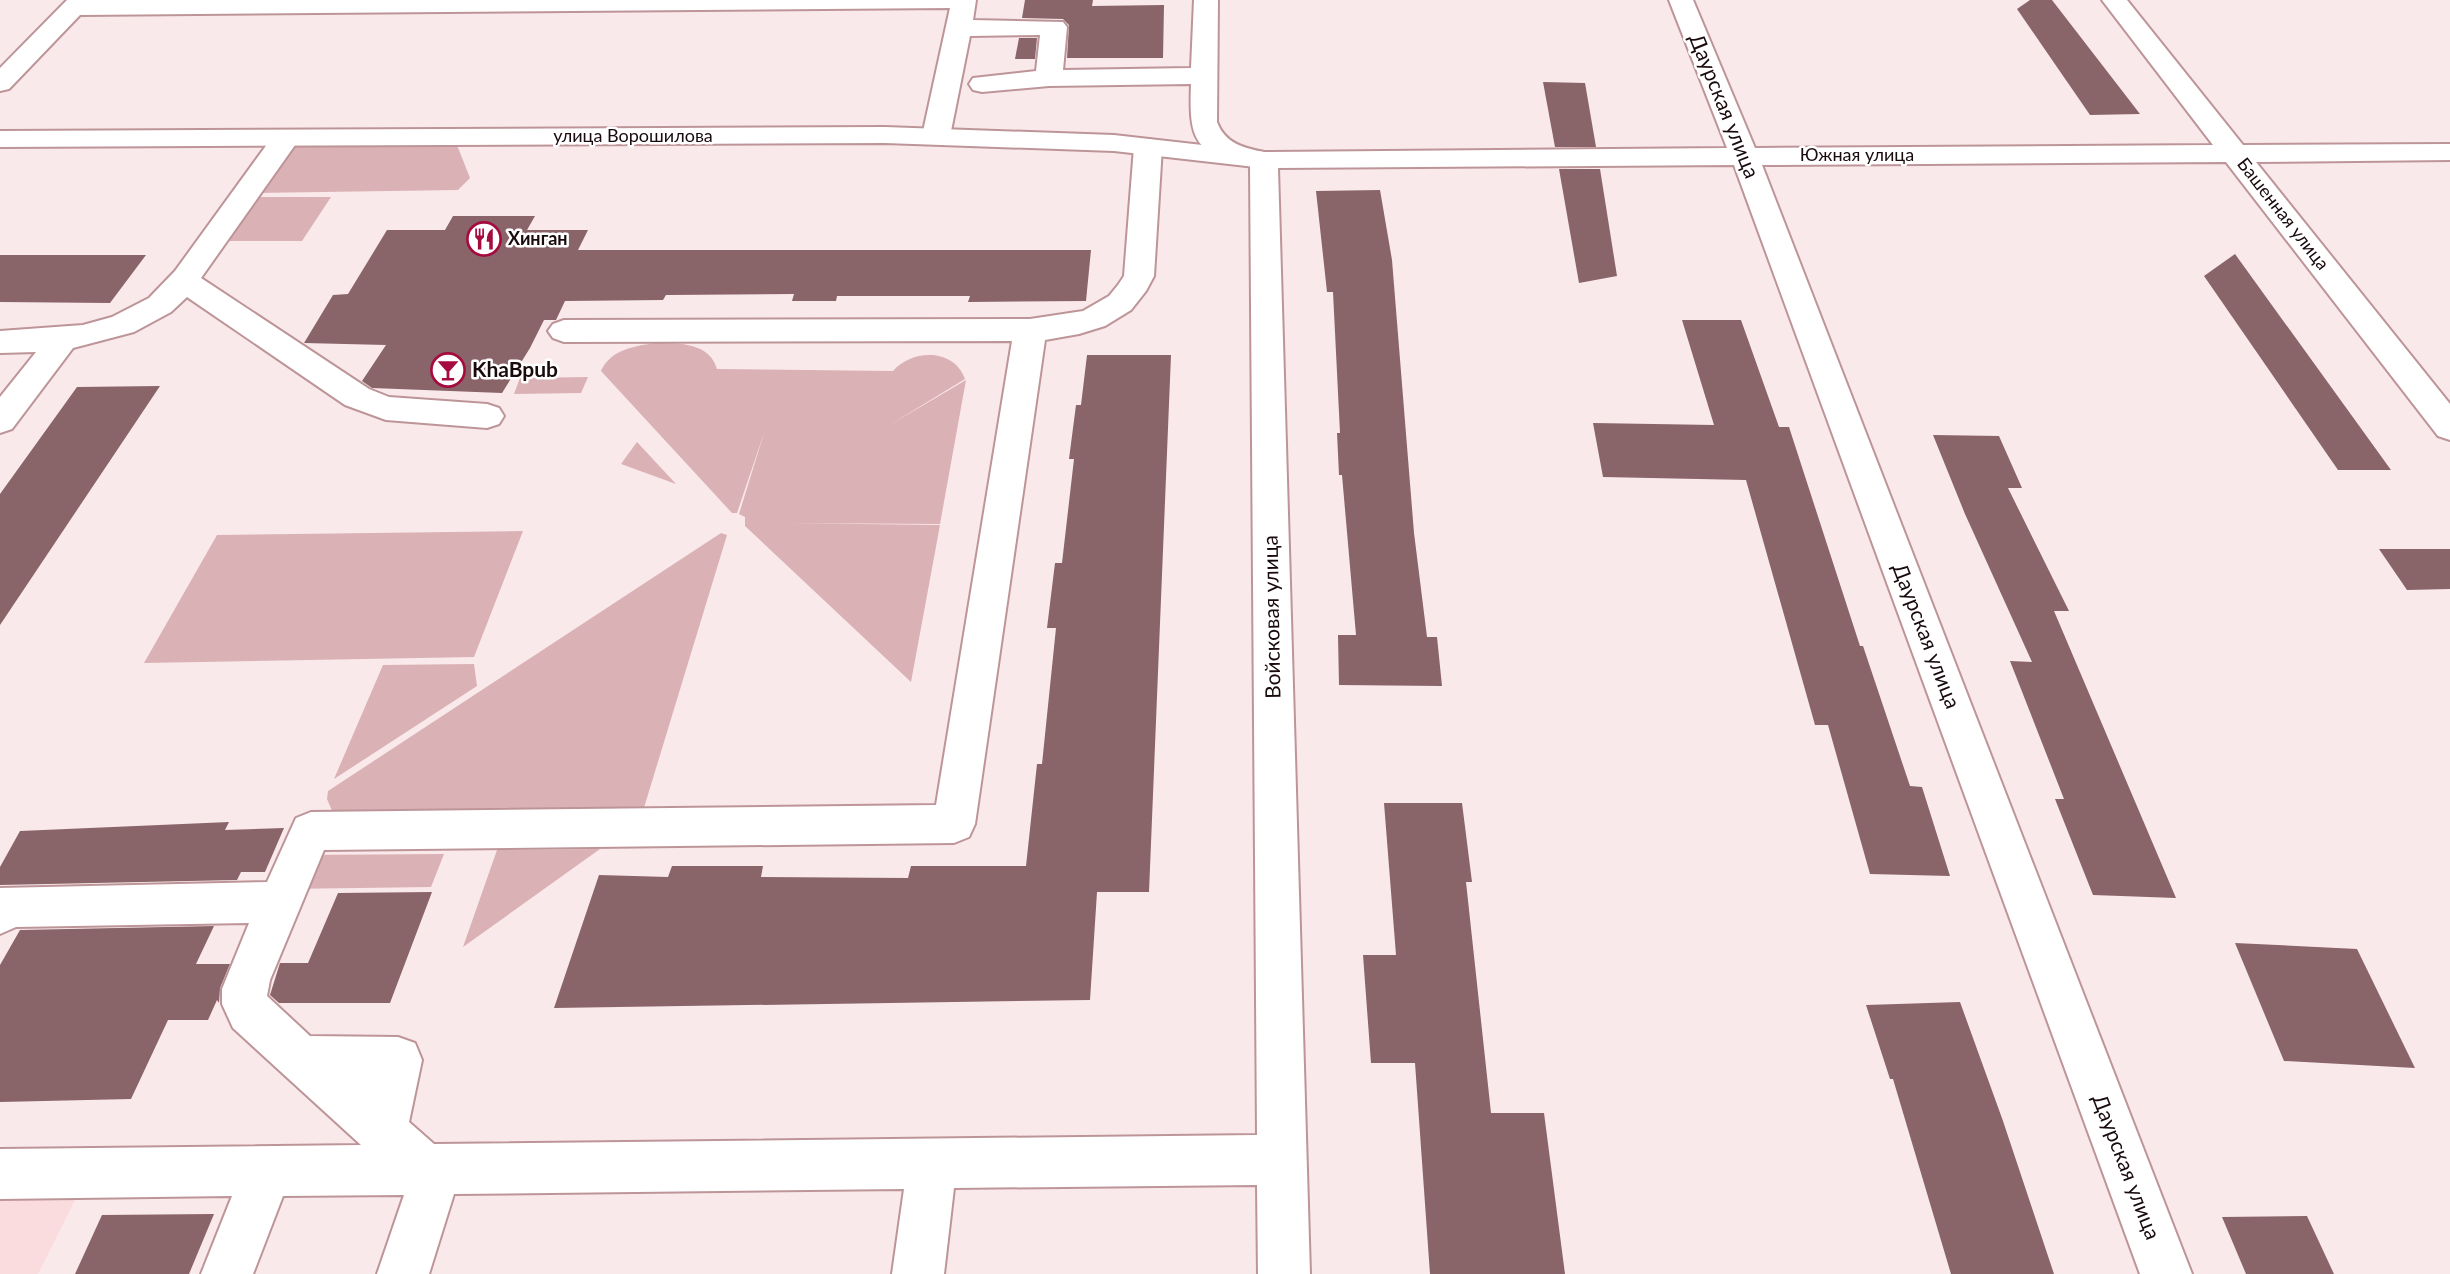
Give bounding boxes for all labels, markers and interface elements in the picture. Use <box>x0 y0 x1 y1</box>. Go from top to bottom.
street label: Даурская улица <box>1685 30 1766 181</box>
street label: улица Ворошилова <box>553 124 713 146</box>
street label: Южная улица <box>1800 143 1914 165</box>
street label: Башенная улица <box>2233 153 2334 274</box>
restaurant icon: Хинган <box>465 220 503 258</box>
place label: Хинган <box>508 227 568 249</box>
bar icon: KhaBpub <box>429 351 467 389</box>
place label: KhaBpub <box>472 356 558 381</box>
street label: Войсковая улица <box>1257 535 1284 699</box>
street label: Даурская улица <box>1888 559 1967 712</box>
street label: Даурская улица <box>2088 1090 2167 1243</box>

